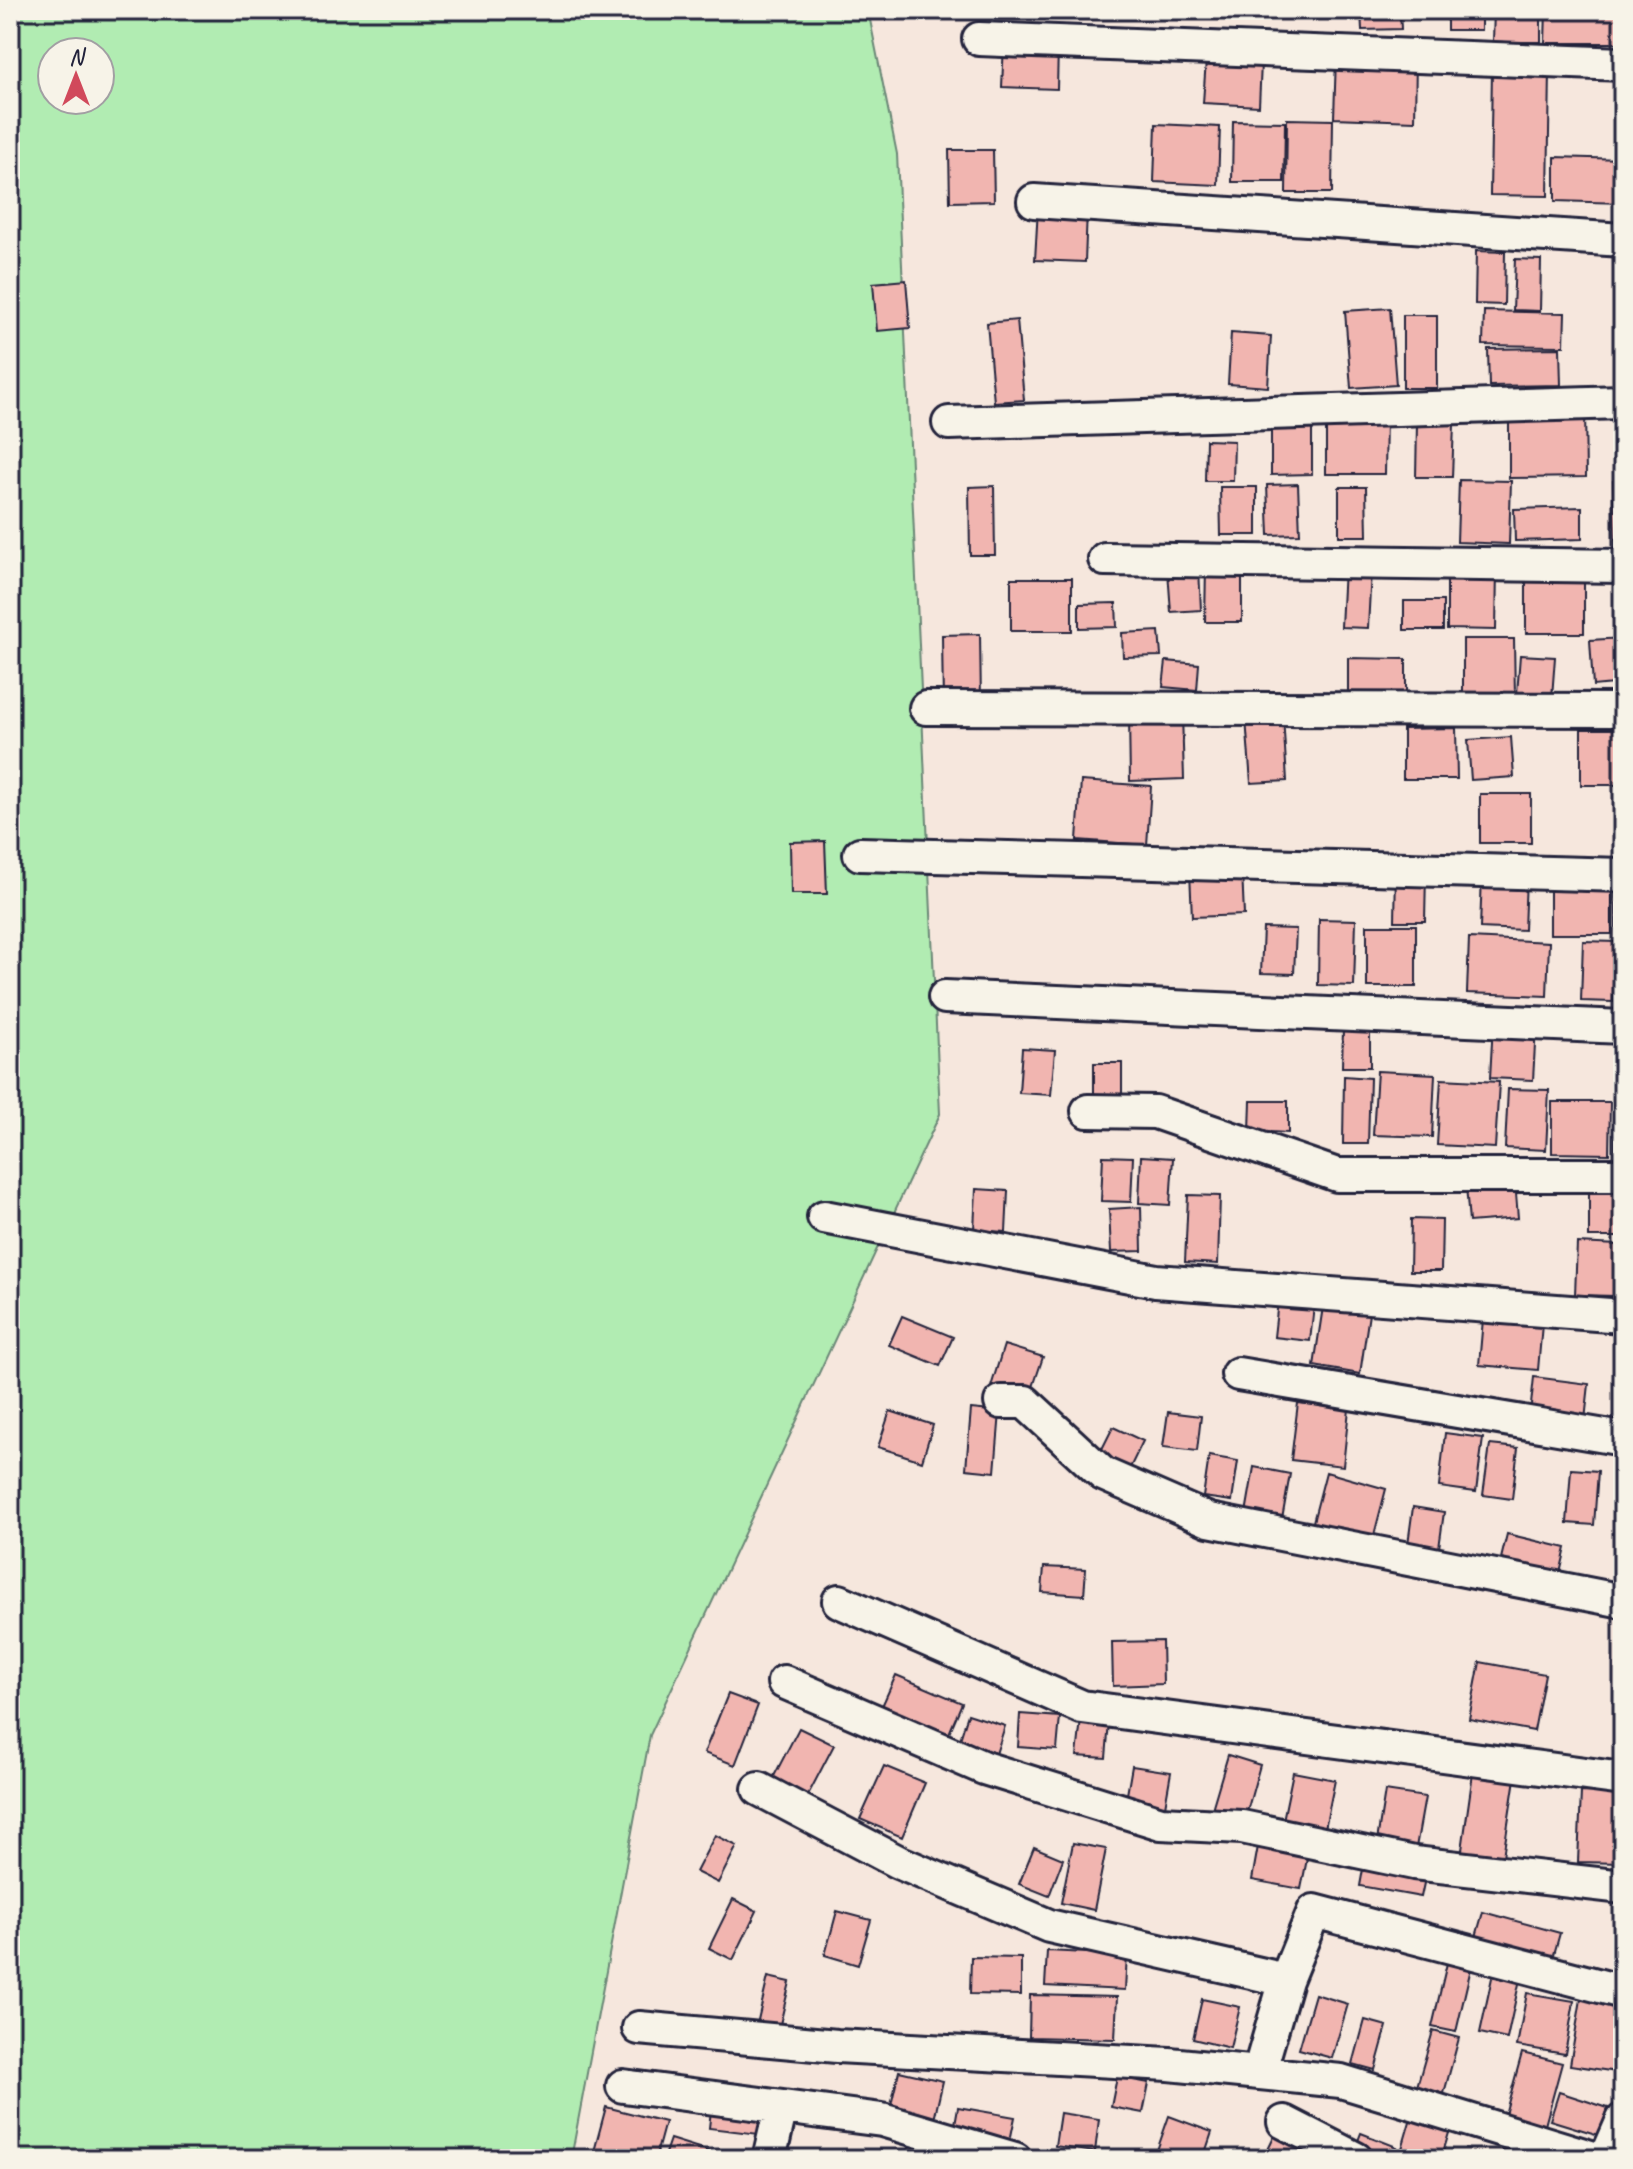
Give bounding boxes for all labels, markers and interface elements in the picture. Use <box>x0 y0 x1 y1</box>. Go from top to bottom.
north arrow <box>36 36 116 116</box>
text: N <box>69 43 86 71</box>

